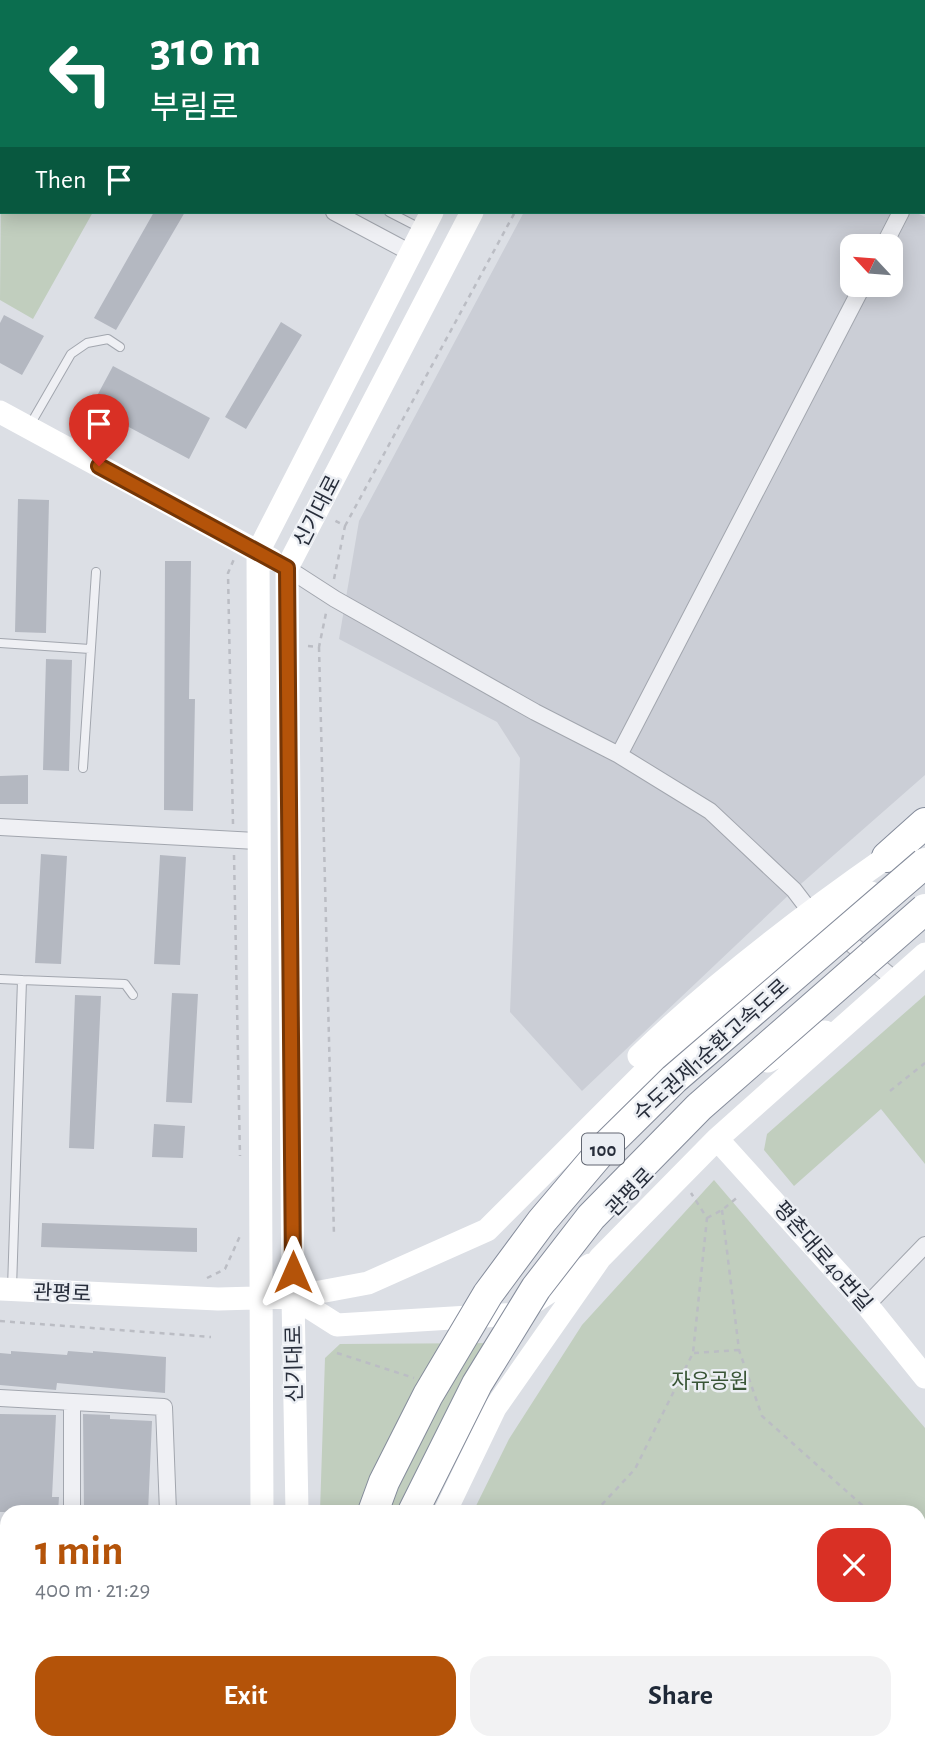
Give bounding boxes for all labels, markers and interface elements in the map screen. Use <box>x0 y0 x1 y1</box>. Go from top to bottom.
text: 310 m <box>150 26 261 75</box>
icon: left <box>35 28 126 119</box>
text: 부림로 <box>150 92 238 124</box>
icon: arrive <box>100 161 138 199</box>
text: Then <box>35 167 86 193</box>
north arrow <box>840 234 903 298</box>
map controls <box>840 234 903 297</box>
pin <box>69 394 129 466</box>
icon: arrive <box>80 405 118 443</box>
street label: 신기대로 <box>290 472 344 550</box>
street label: 수도권제1순환고속도로 <box>629 975 793 1125</box>
road number: 100 <box>582 1134 624 1164</box>
street label: 관평로 <box>602 1164 658 1220</box>
street label: 평촌대로40번길 <box>770 1197 876 1315</box>
position arrow <box>256 1235 330 1309</box>
street label: 관평로 <box>33 1281 91 1305</box>
street label: 신기대로 <box>282 1325 306 1403</box>
park label: 자유공원 <box>671 1370 749 1392</box>
button: close <box>817 1528 891 1602</box>
text: 1 min <box>35 1530 124 1572</box>
text: 400 m · 21:29 <box>35 1579 150 1602</box>
button: Exit <box>35 1656 456 1736</box>
button: Share <box>470 1656 891 1736</box>

